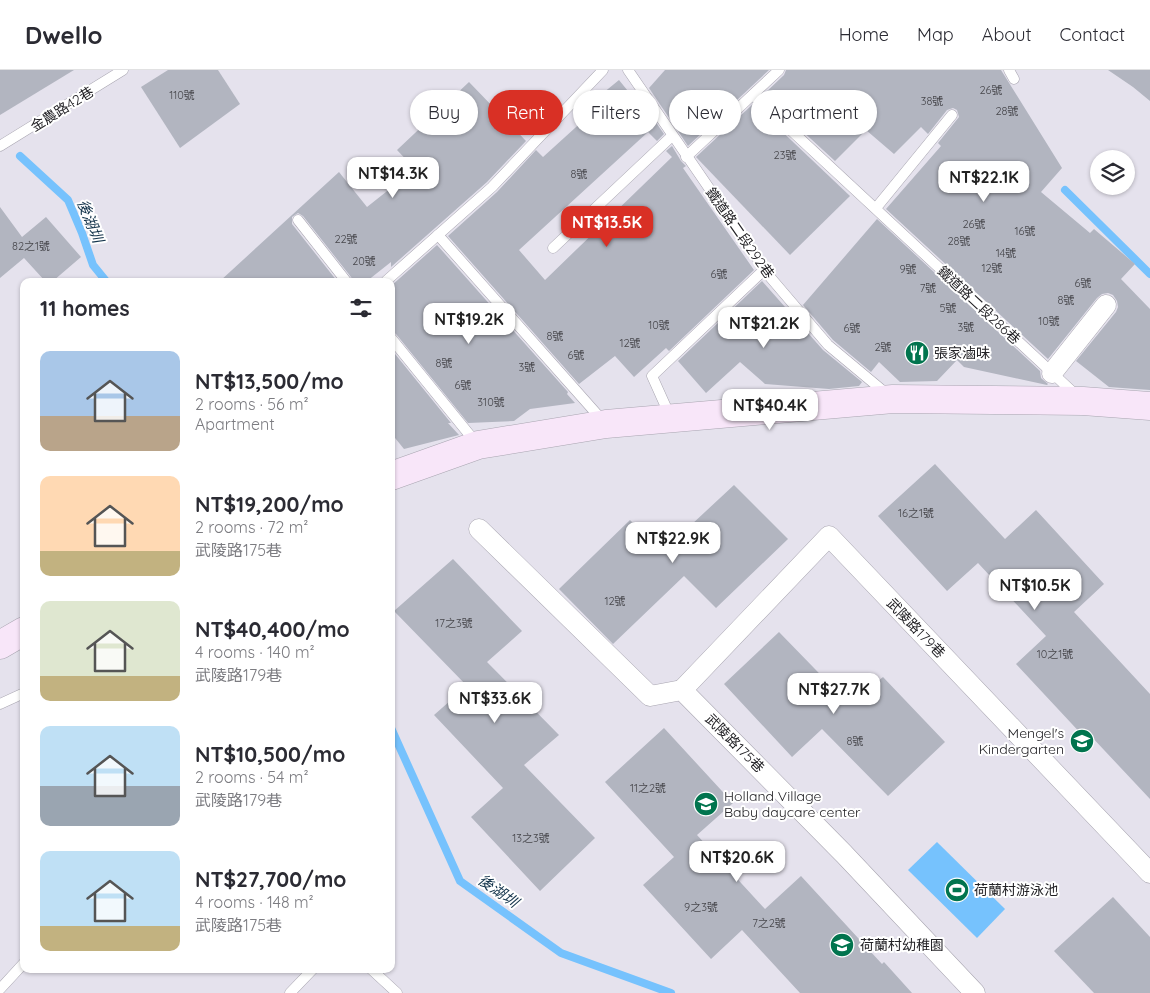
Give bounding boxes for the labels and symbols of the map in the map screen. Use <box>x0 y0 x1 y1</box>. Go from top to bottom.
street label: 金農路42巷 <box>27 83 97 135</box>
house number: 26號 <box>979 83 1003 97</box>
house number: 110號 <box>169 88 195 102</box>
house number: 38號 <box>921 94 943 108</box>
house number: 28號 <box>995 104 1019 118</box>
house number: 23號 <box>774 148 796 162</box>
pin: NT$14.3K <box>341 156 445 199</box>
pin: NT$22.1K <box>932 160 1036 203</box>
house number: 8號 <box>571 167 587 181</box>
street label: 鐵道路二段292巷 <box>702 184 778 282</box>
water label: 後湖圳 <box>73 196 108 247</box>
pin: NT$13.5K <box>555 206 659 248</box>
house number: 26號 <box>962 217 986 231</box>
house number: 16號 <box>1015 224 1036 238</box>
house number: 22號 <box>334 232 358 246</box>
house number: 28號 <box>947 234 971 248</box>
house number: 82之1號 <box>12 239 50 253</box>
house number: 14號 <box>996 246 1016 260</box>
house number: 20號 <box>352 254 376 268</box>
house number: 12號 <box>981 261 1003 275</box>
house number: 9號 <box>899 262 917 276</box>
street label: 鐵道路二段286巷 <box>934 262 1024 348</box>
house number: 6號 <box>711 267 727 281</box>
house number: 6號 <box>1075 276 1091 290</box>
house number: 7號 <box>920 281 936 295</box>
house number: 8號 <box>1058 293 1074 307</box>
house number: 5號 <box>940 301 957 315</box>
pin: NT$19.2K <box>417 302 521 345</box>
pin: NT$21.2K <box>712 306 816 349</box>
house number: 10號 <box>1038 314 1060 328</box>
house number: 10號 <box>648 318 670 332</box>
house number: 3號 <box>958 320 974 334</box>
house number: 6號 <box>844 321 860 335</box>
house number: 8號 <box>547 329 563 343</box>
house number: 12號 <box>619 336 641 350</box>
house number: 2號 <box>874 340 892 354</box>
restaurant icon: 張家滷味 <box>904 340 930 366</box>
place label: 張家滷味 <box>934 344 990 362</box>
house number: 6號 <box>568 348 584 362</box>
house number: 8號 <box>436 356 452 370</box>
house number: 3號 <box>519 360 535 374</box>
house number: 6號 <box>455 378 471 392</box>
pin: NT$40.4K <box>718 388 822 431</box>
house number: 310號 <box>477 395 505 409</box>
house number: 16之1號 <box>898 506 934 520</box>
pin: NT$22.9K <box>621 522 725 564</box>
pin: NT$10.5K <box>983 568 1087 611</box>
house number: 12號 <box>604 594 626 608</box>
street label: 武陵路179巷 <box>883 594 949 662</box>
house number: 17之3號 <box>435 616 473 630</box>
house number: 10之1號 <box>1037 647 1073 661</box>
pin: NT$27.7K <box>782 672 886 715</box>
pin: NT$33.6K <box>443 682 547 724</box>
street label: 武陵路175巷 <box>702 710 768 776</box>
place label: Mengel's Kindergarten <box>979 724 1064 758</box>
school or university icon: Mengel's Kindergarten <box>1069 728 1095 754</box>
house number: 8號 <box>847 734 863 748</box>
house number: 11之2號 <box>630 781 666 795</box>
place label: Holland Village Baby daycare center <box>724 787 861 821</box>
school or university icon: Holland Village Baby daycare center <box>693 791 719 817</box>
house number: 13之3號 <box>512 831 550 845</box>
pin: NT$20.6K <box>685 840 789 883</box>
water label: 後湖圳 <box>474 870 524 912</box>
sports icon: 荷蘭村游泳池 <box>944 877 970 903</box>
place label: 荷蘭村游泳池 <box>974 881 1058 899</box>
house number: 9之3號 <box>684 900 718 914</box>
house number: 7之2號 <box>752 916 786 930</box>
school or university icon: 荷蘭村幼稚園 <box>829 932 855 958</box>
place label: 荷蘭村幼稚園 <box>860 936 944 954</box>

